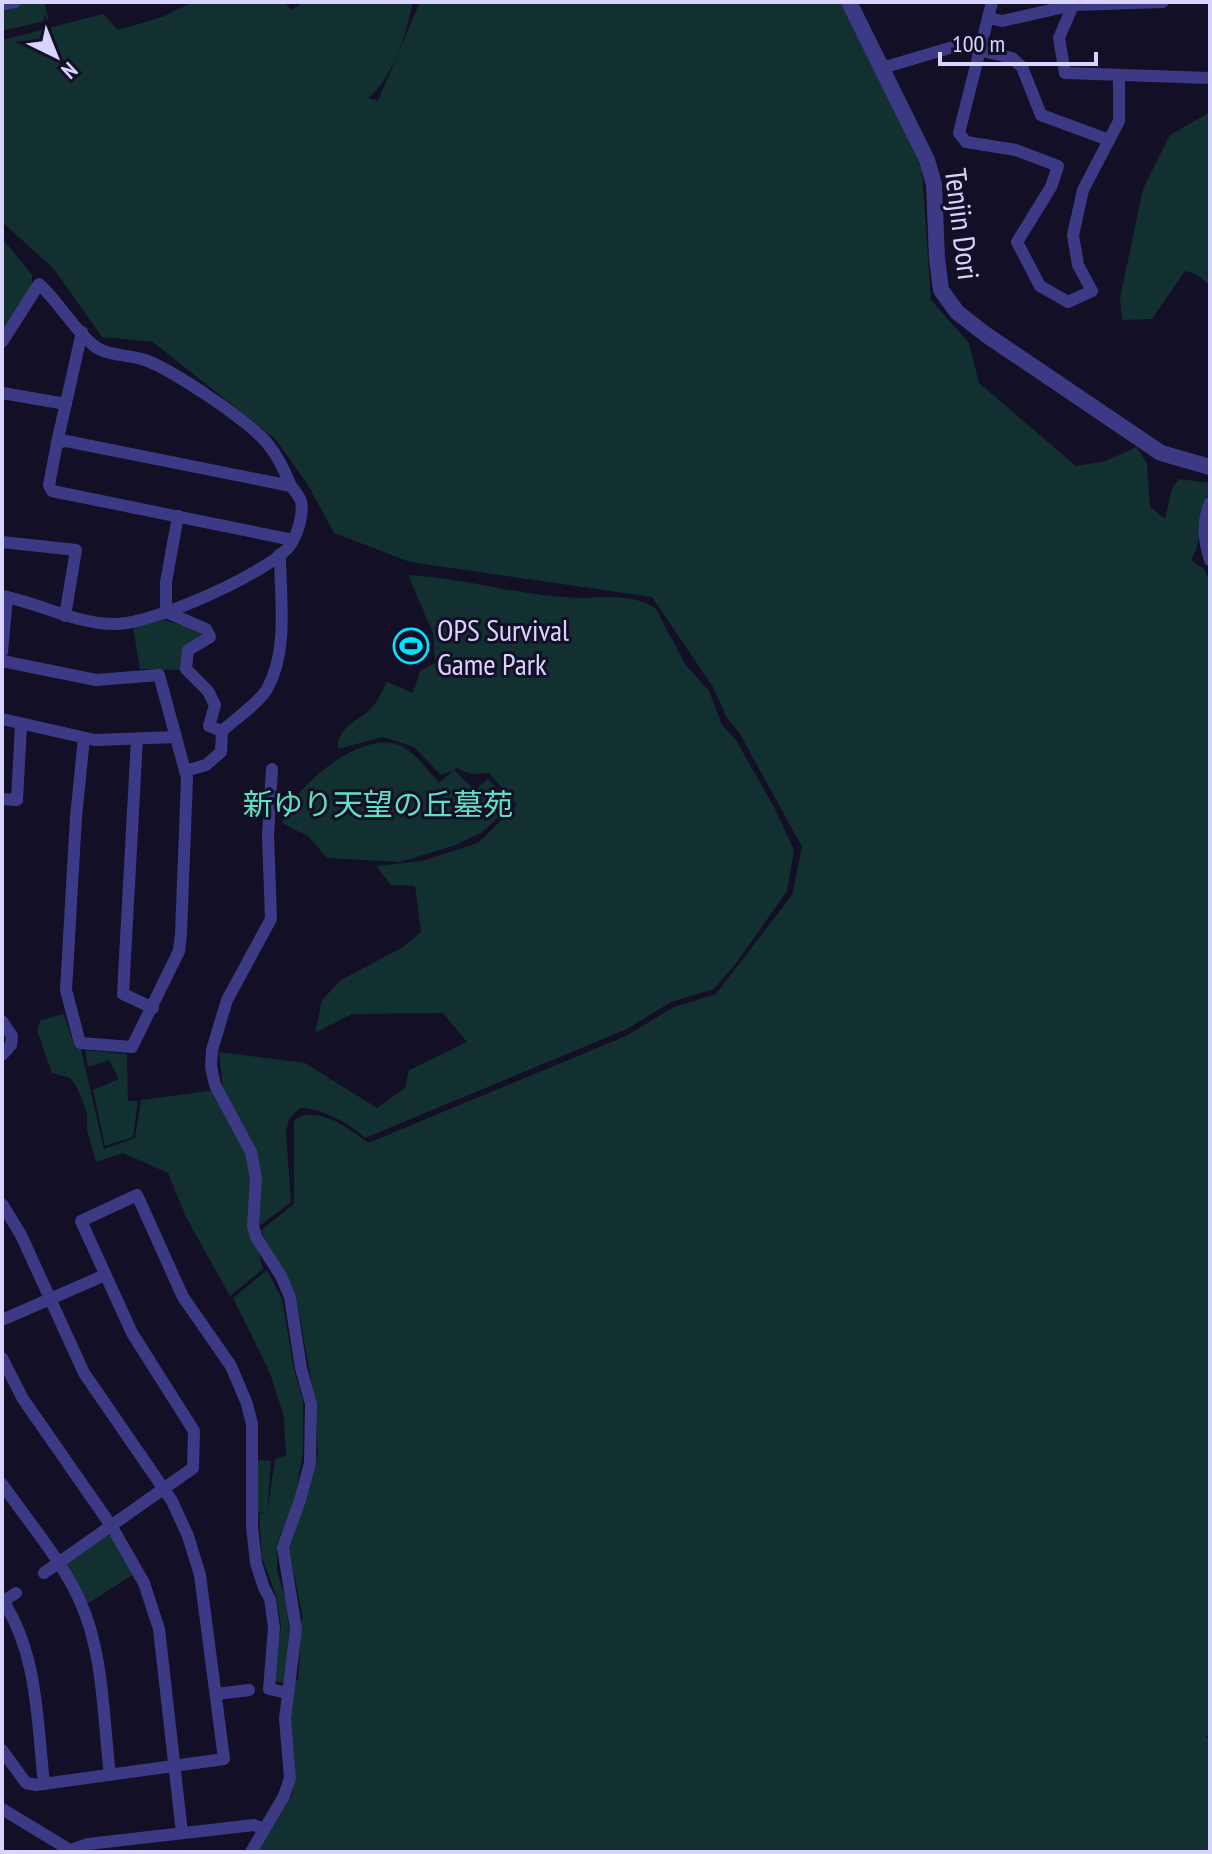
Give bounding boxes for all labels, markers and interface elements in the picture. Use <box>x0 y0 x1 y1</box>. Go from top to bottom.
north arrow <box>16 16 96 96</box>
scale bar <box>940 16 1096 66</box>
text: 100 m <box>952 28 1005 59</box>
text: N <box>56 56 84 85</box>
street label: Tenjin Dori <box>937 166 989 282</box>
place label: OPS Survival Game Park <box>437 610 569 683</box>
sports icon: OPS Survival Game Park <box>392 627 430 665</box>
park label: 新ゆり天望の丘墓苑 <box>243 784 513 823</box>

